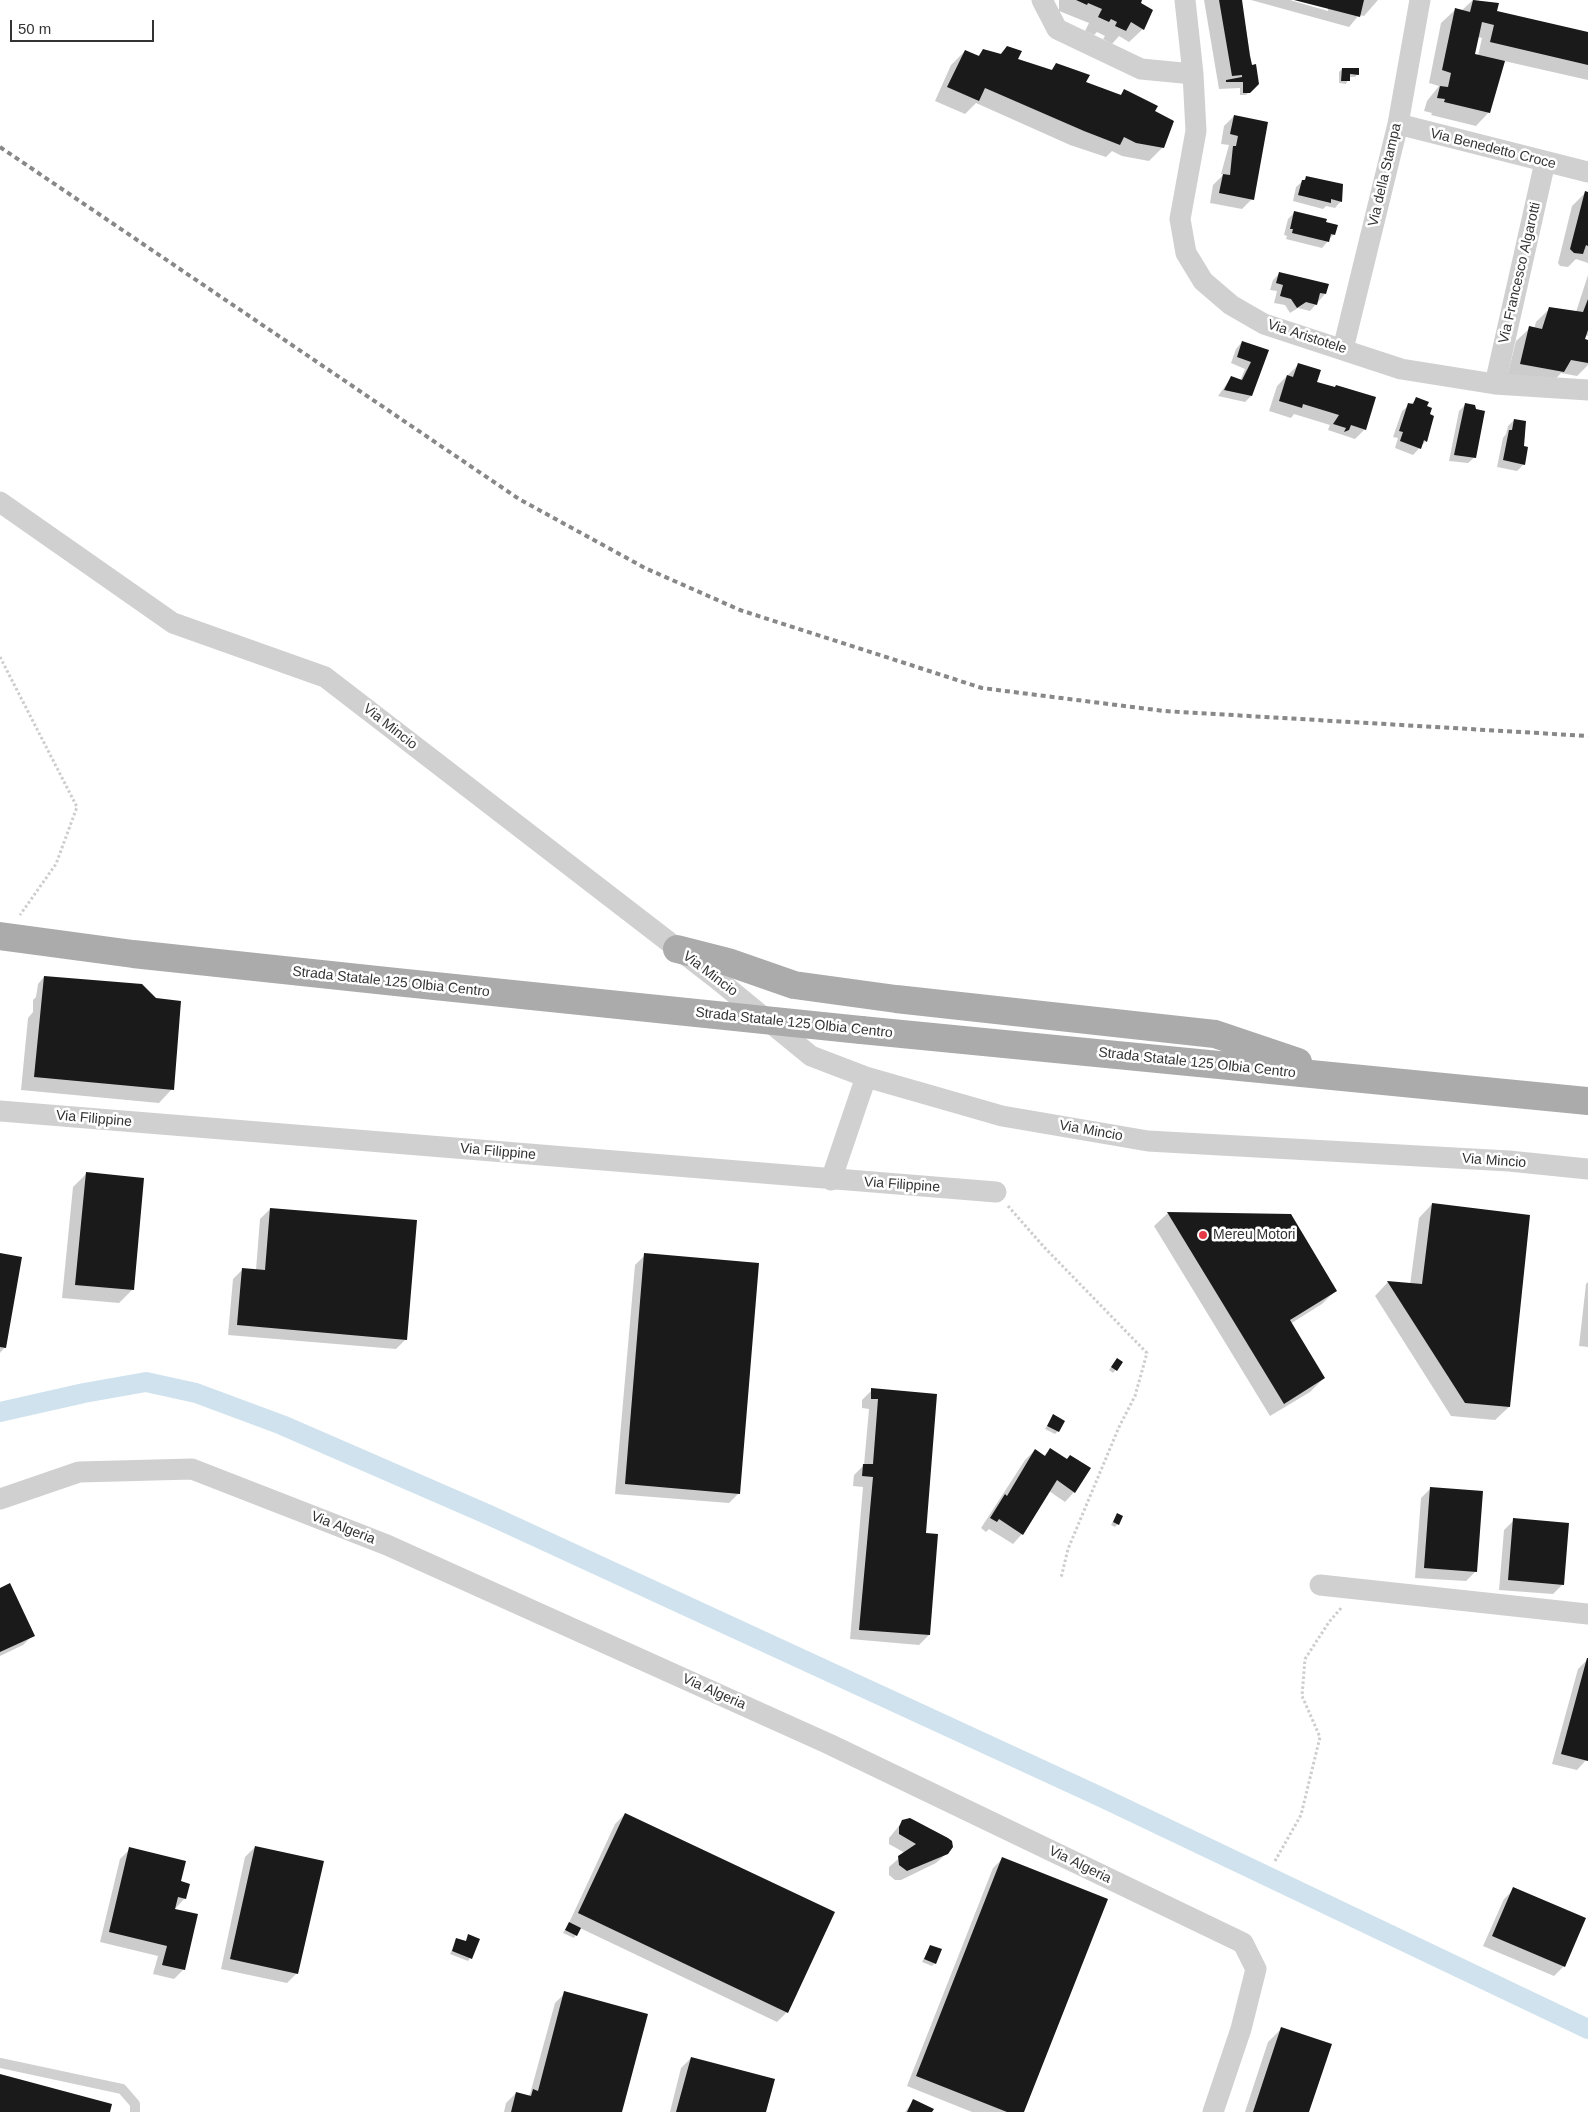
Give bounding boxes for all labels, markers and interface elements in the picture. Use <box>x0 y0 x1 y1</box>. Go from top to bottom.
scale bar <box>12 10 156 42</box>
text: 50 m <box>18 20 51 37</box>
street label: Via della Stampa <box>1365 122 1405 228</box>
street label: Via Benedetto Croce <box>1428 125 1558 173</box>
street label: Via Francesco Algarotti <box>1496 201 1544 345</box>
street label: Via Aristotele <box>1265 316 1349 358</box>
street label: Via Mincio <box>359 701 421 753</box>
street label: Via Mincio <box>679 948 741 1000</box>
street label: Strada Statale 125 Olbia Centro <box>291 963 491 1001</box>
street label: Strada Statale 125 Olbia Centro <box>694 1004 894 1042</box>
street label: Strada Statale 125 Olbia Centro <box>1097 1044 1297 1082</box>
street label: Via Filippine <box>55 1107 133 1131</box>
street label: Via Mincio <box>1058 1117 1124 1145</box>
street label: Via Filippine <box>459 1140 537 1164</box>
street label: Via Mincio <box>1461 1150 1527 1172</box>
street label: Via Filippine <box>864 1174 940 1196</box>
place label: Mereu Motori <box>1213 1227 1295 1243</box>
marker: Mereu Motori <box>1197 1229 1209 1241</box>
street label: Via Algeria <box>309 1508 377 1548</box>
street label: Via Algeria <box>680 1671 748 1713</box>
street label: Via Algeria <box>1046 1843 1114 1887</box>

